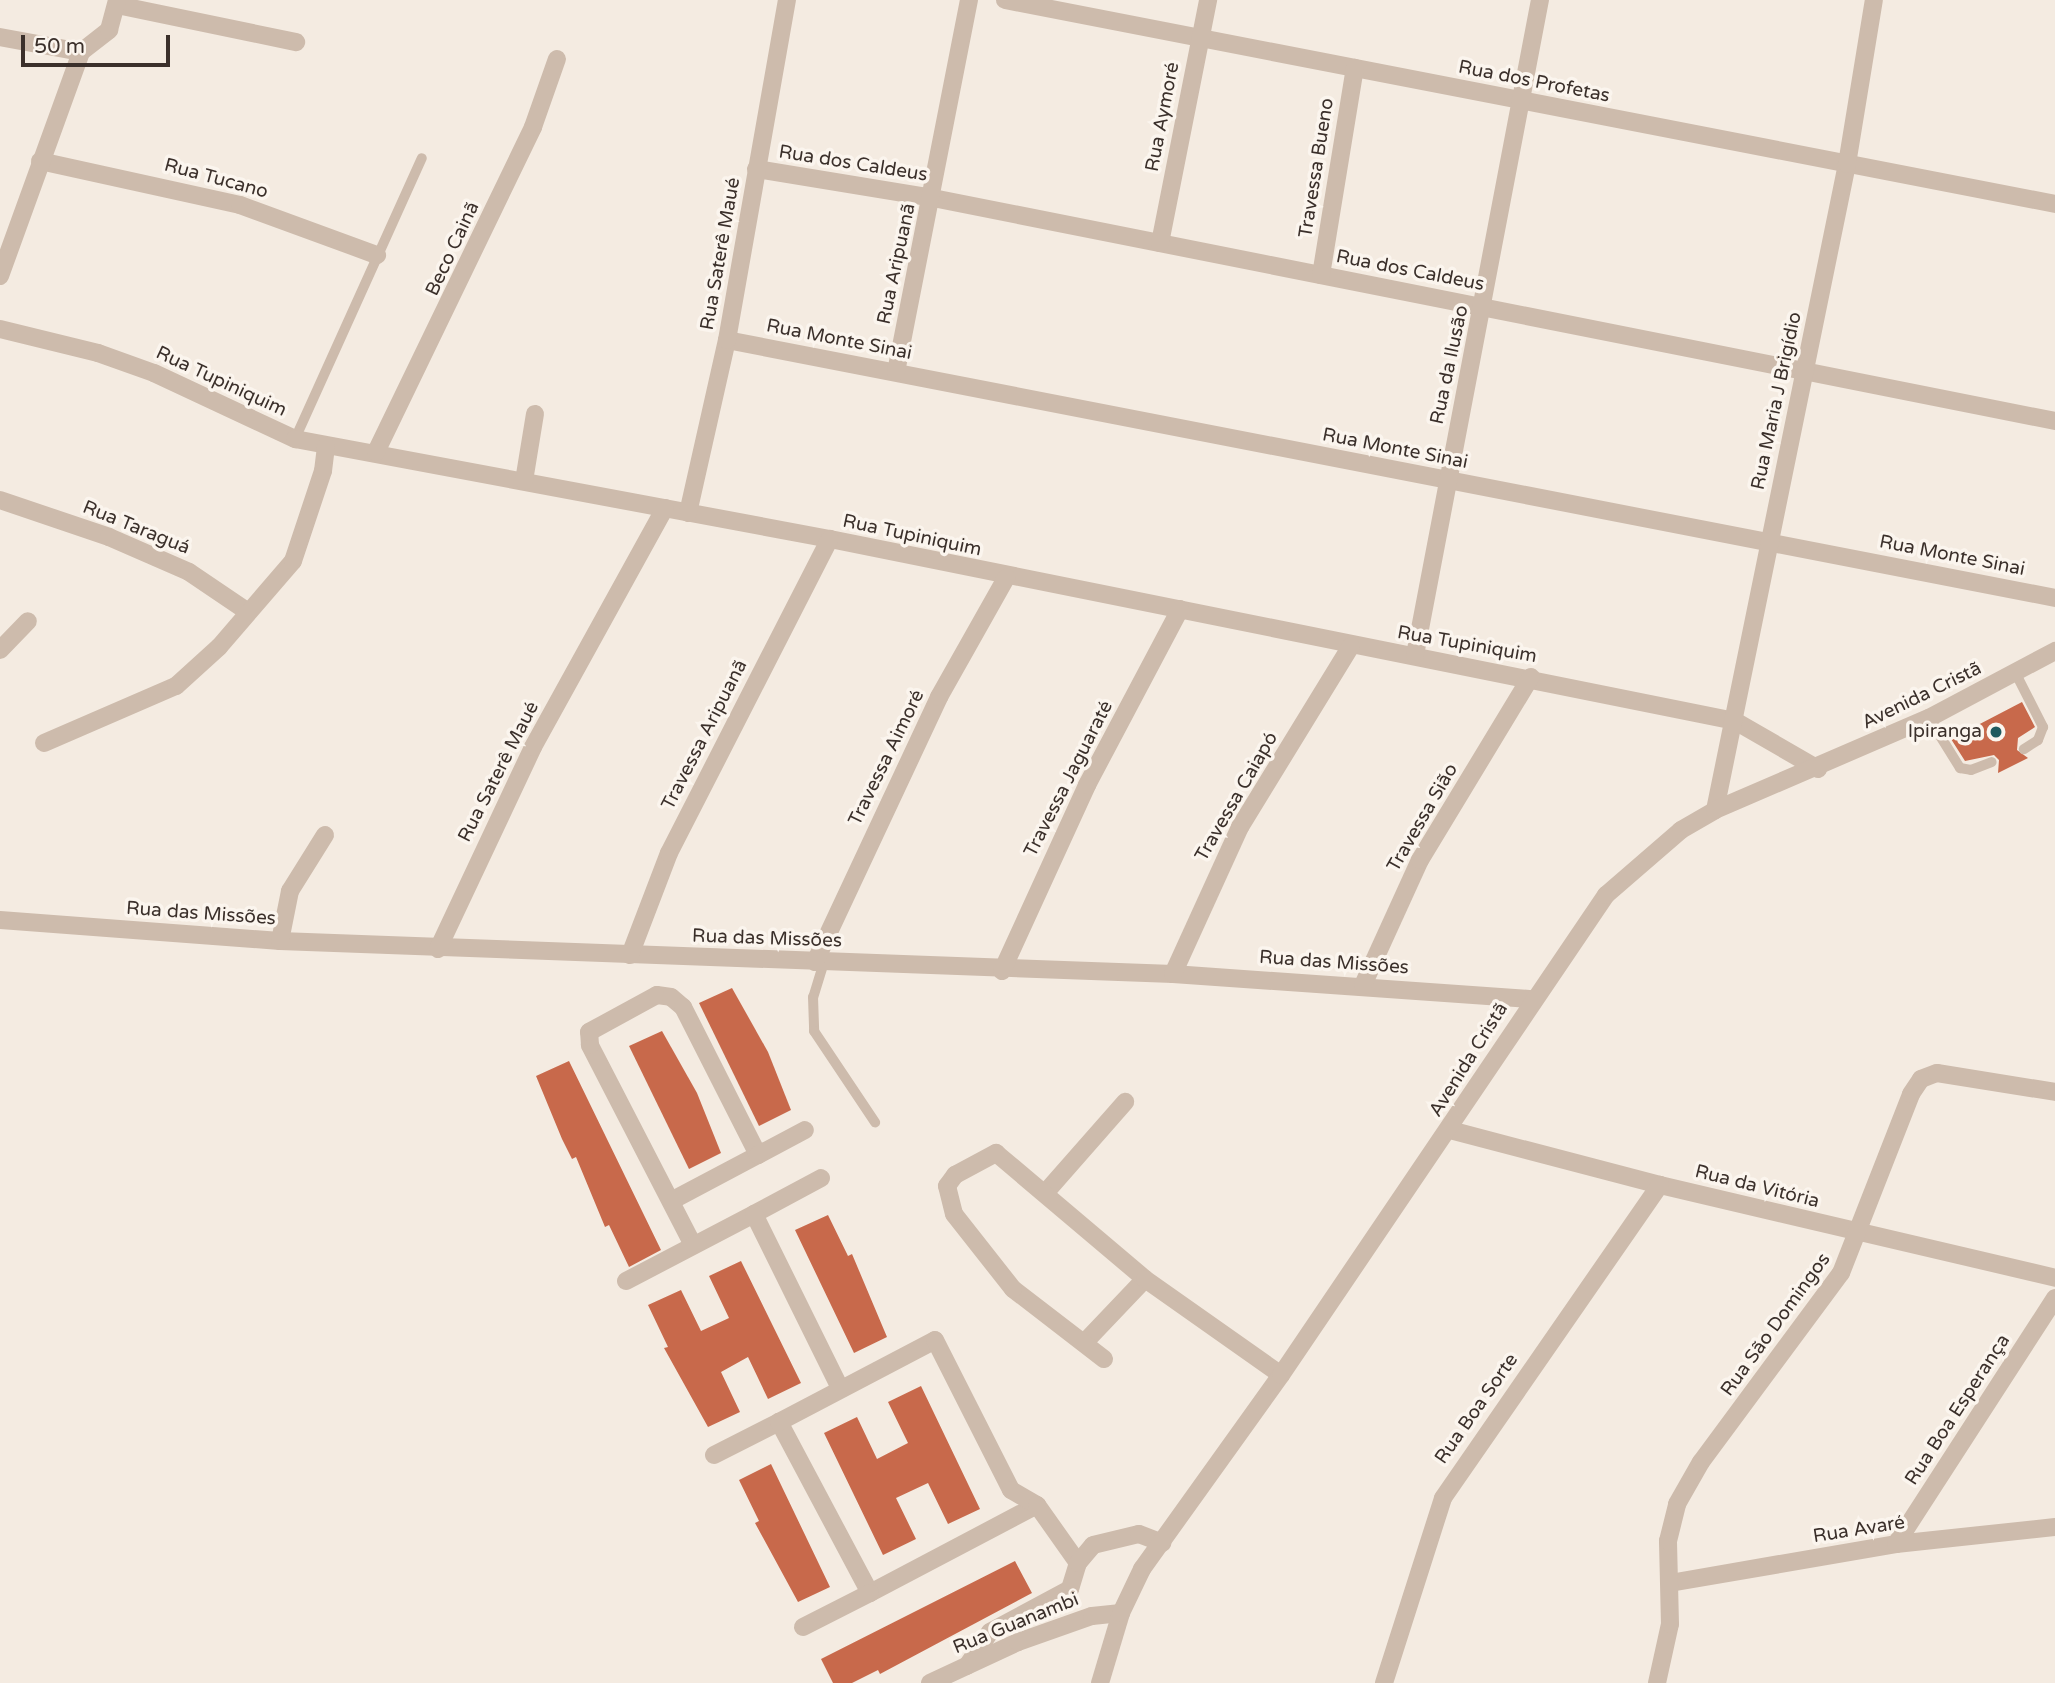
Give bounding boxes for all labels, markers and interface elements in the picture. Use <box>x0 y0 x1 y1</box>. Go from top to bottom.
scale bar <box>24 21 173 65</box>
text: 50 m <box>34 34 85 59</box>
street label: Rua dos Profetas <box>1456 56 1612 108</box>
street label: Rua Aymoré <box>1141 60 1185 174</box>
street label: Travessa Bueno <box>1295 96 1339 240</box>
street label: Rua dos Caldeus <box>777 141 929 187</box>
street label: Rua Tucano <box>162 154 270 204</box>
street label: Rua Saterê Maué <box>696 176 746 332</box>
street label: Beco Cainã <box>421 198 485 300</box>
street label: Rua Aripuanã <box>873 201 921 327</box>
street label: Rua dos Caldeus <box>1334 245 1486 297</box>
street label: Rua da Ilusão <box>1426 303 1474 427</box>
street label: Rua Maria J Brigídio <box>1747 310 1807 492</box>
street label: Rua Monte Sinai <box>764 315 914 365</box>
street label: Rua Tupiniquim <box>152 342 290 422</box>
street label: Rua Monte Sinai <box>1320 424 1470 474</box>
street label: Rua Taraguá <box>79 496 193 560</box>
street label: Rua Tupiniquim <box>840 510 984 562</box>
street label: Rua Monte Sinai <box>1877 531 2027 581</box>
street label: Rua Tupiniquim <box>1395 621 1539 669</box>
street label: Travessa Aripuanã <box>657 656 753 814</box>
street label: Avenida Cristã <box>1859 657 1985 735</box>
street label: Travessa Aimoré <box>844 686 930 830</box>
street label: Travessa Jaguaraté <box>1020 697 1118 861</box>
street label: Rua Saterê Maué <box>454 698 544 846</box>
place label: Ipiranga <box>1908 721 1982 743</box>
marker: Ipiranga <box>1988 724 2004 740</box>
street label: Travessa Caiapó <box>1191 728 1283 866</box>
street label: Travessa Sião <box>1383 760 1463 876</box>
street label: Rua das Missões <box>125 897 277 931</box>
street label: Rua das Missões <box>692 925 842 953</box>
street label: Rua das Missões <box>1258 946 1410 980</box>
street label: Avenida Cristã <box>1425 999 1513 1121</box>
street label: Rua da Vitória <box>1692 1161 1822 1213</box>
street label: Rua São Domingos <box>1716 1249 1836 1401</box>
street label: Rua Boa Esperança <box>1901 1330 2015 1490</box>
street label: Rua Boa Sorte <box>1431 1349 1523 1469</box>
street label: Rua Avaré <box>1811 1511 1907 1549</box>
street label: Rua Guanambi <box>950 1588 1082 1660</box>

